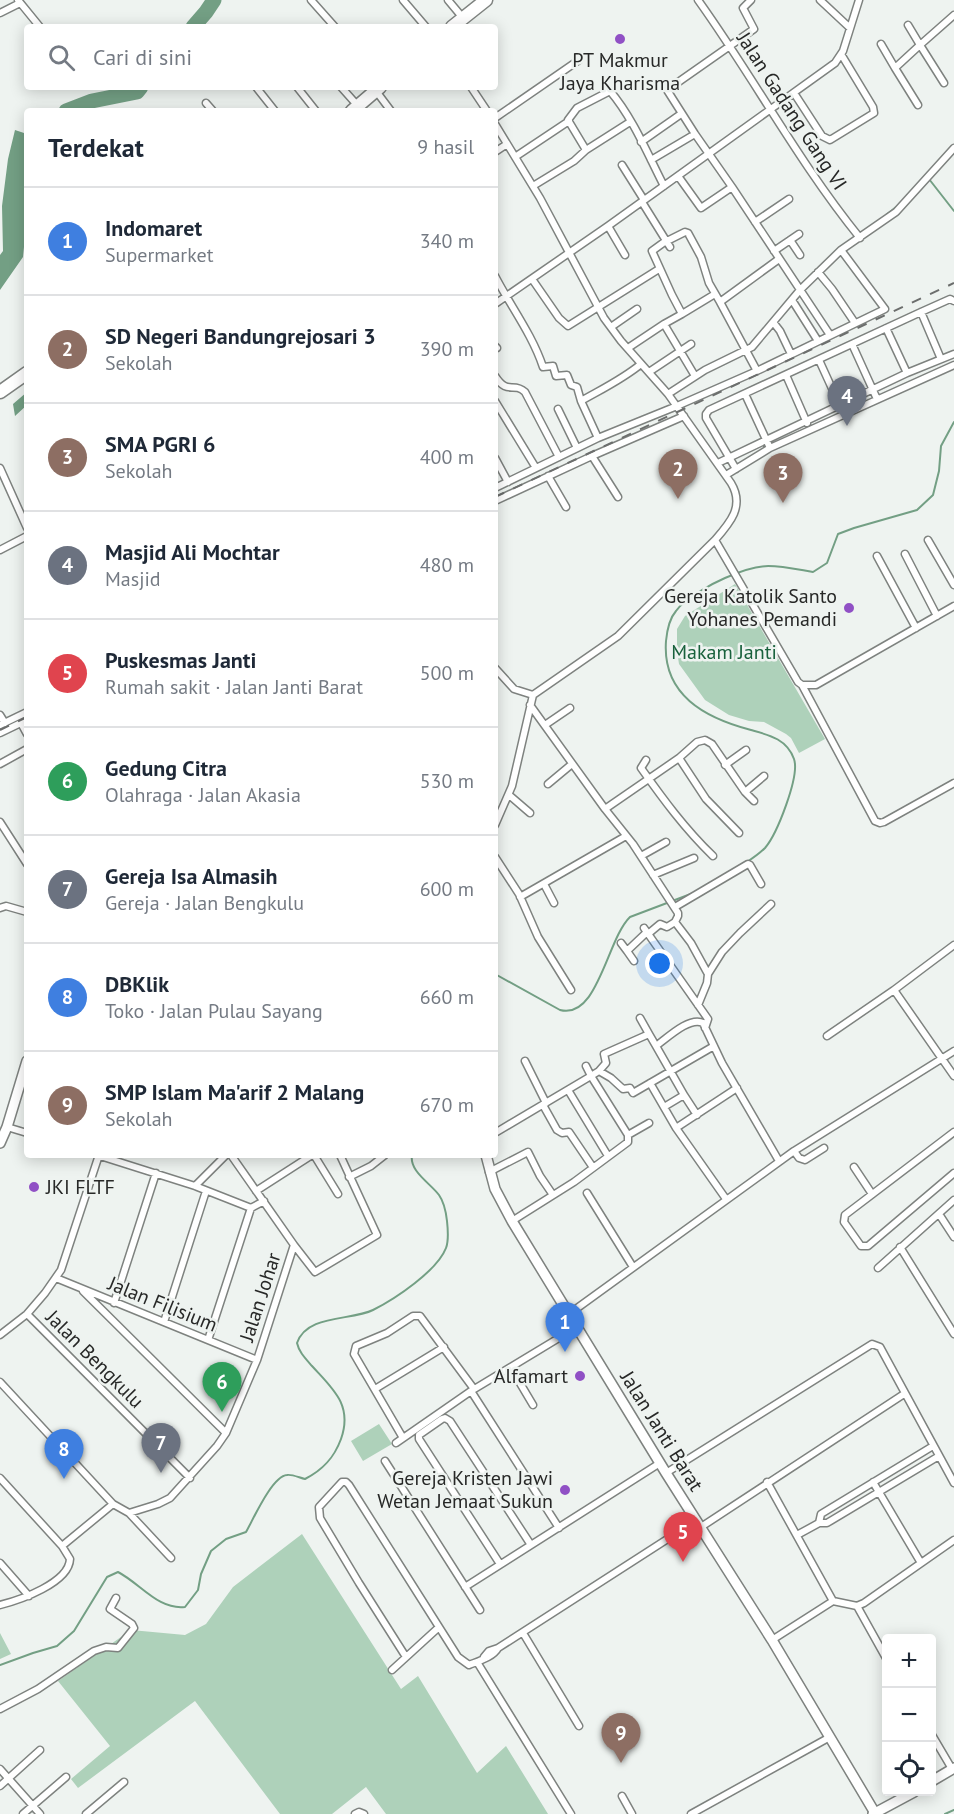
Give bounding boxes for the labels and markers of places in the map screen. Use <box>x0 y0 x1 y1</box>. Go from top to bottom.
marker: PT Makmur Jaya Kharisma <box>613 32 627 46</box>
place label: PT Makmur Jaya Kharisma <box>559 47 680 96</box>
pin: 4 <box>828 376 866 426</box>
pin: 2 <box>658 450 698 499</box>
pin: 3 <box>764 454 802 503</box>
place label: Gereja Katolik Santo Yohanes Pemandi <box>664 583 837 632</box>
marker: Gereja Katolik Santo Yohanes Pemandi <box>842 601 856 615</box>
place label: JKI FLTF <box>45 1174 115 1200</box>
marker: JKI FLTF <box>27 1180 41 1194</box>
pin: 1 <box>546 1302 584 1352</box>
pin: 6 <box>202 1362 242 1412</box>
place label: Alfamart <box>494 1363 568 1389</box>
marker: Alfamart <box>573 1369 587 1383</box>
pin: 7 <box>142 1424 180 1473</box>
pin: 8 <box>44 1430 84 1479</box>
place label: Gereja Kristen Jawi Wetan Jemaat Sukun <box>377 1465 553 1514</box>
marker: Gereja Kristen Jawi Wetan Jemaat Sukun <box>558 1483 572 1497</box>
pin: 5 <box>664 1512 702 1562</box>
pin: 9 <box>602 1714 640 1763</box>

